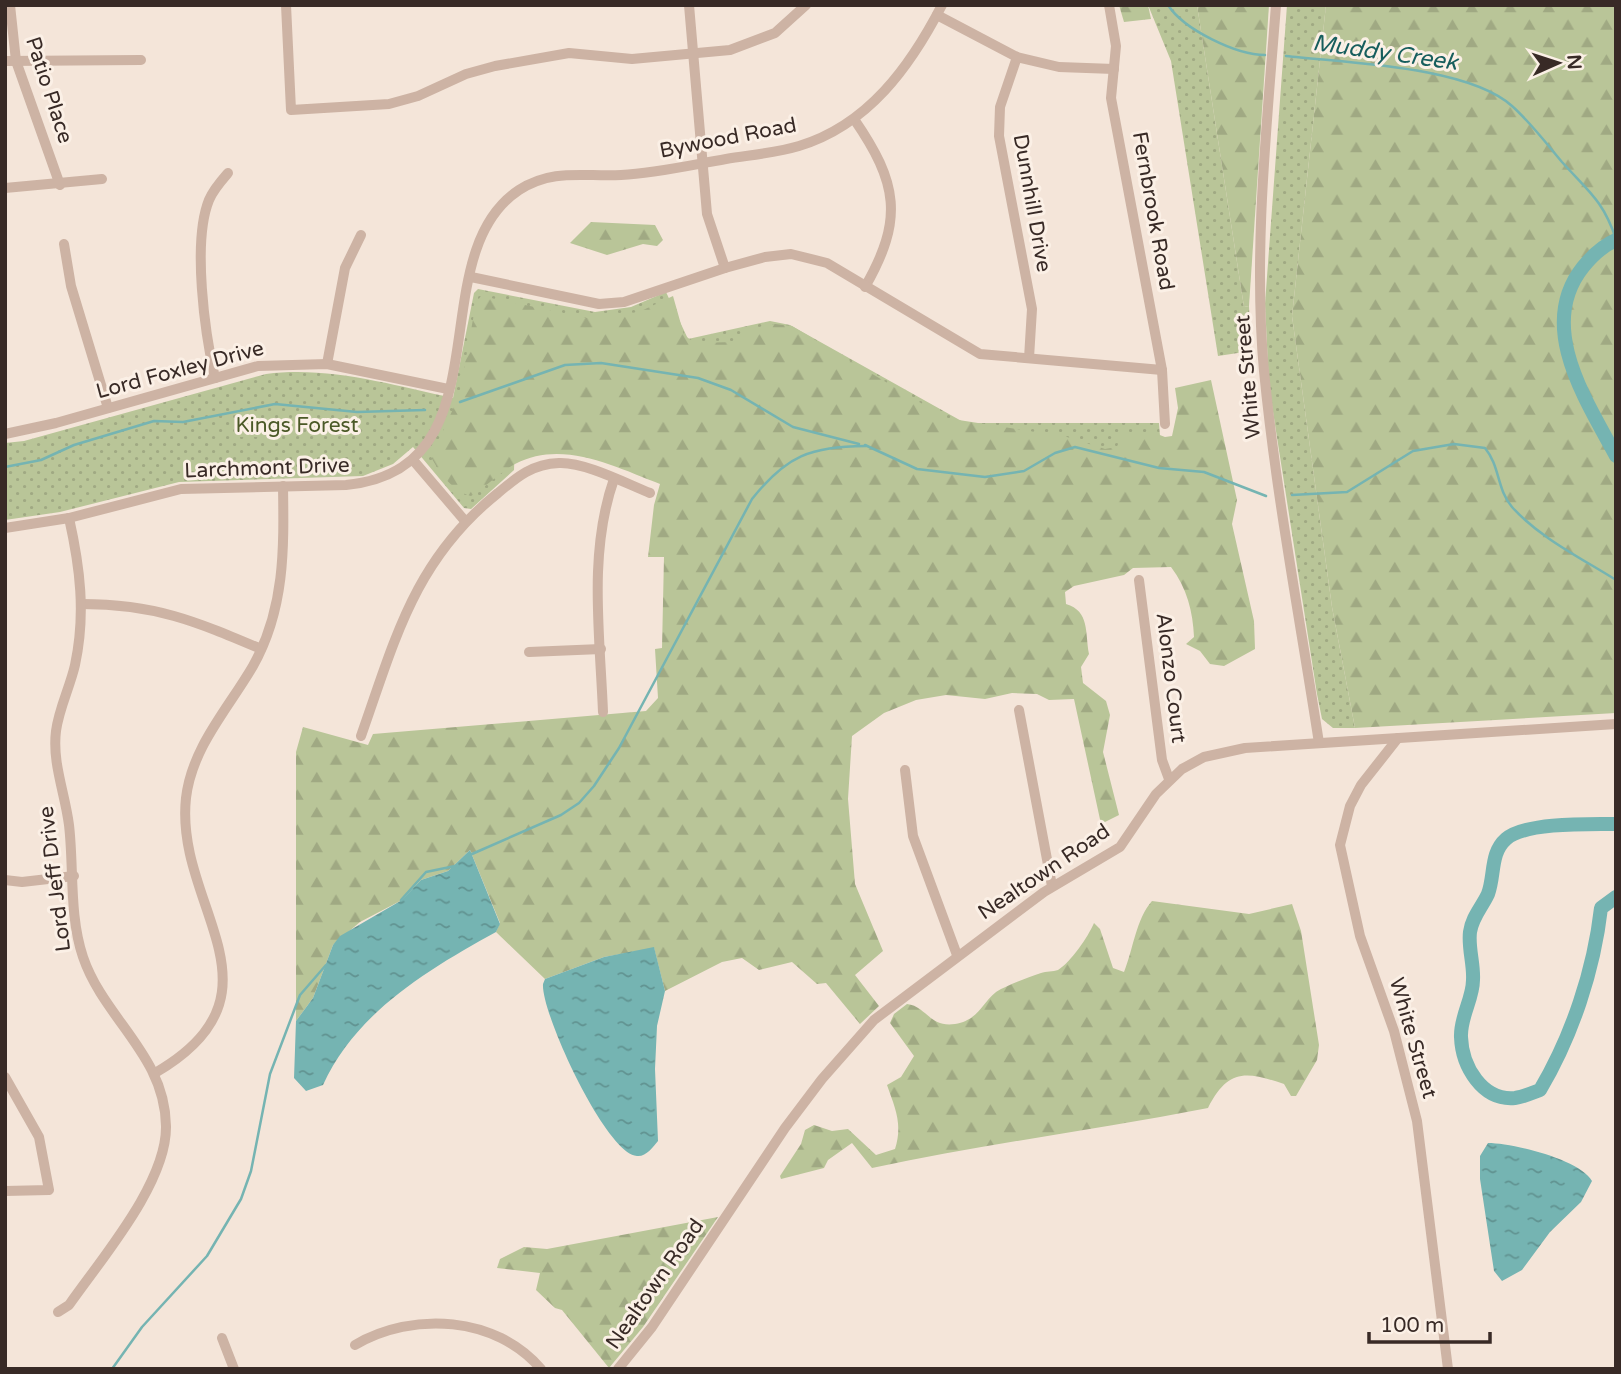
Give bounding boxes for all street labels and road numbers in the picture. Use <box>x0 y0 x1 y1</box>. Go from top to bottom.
street label: Patio Place <box>20 34 78 147</box>
street label: Bywood Road <box>657 112 799 164</box>
street label: Fernbrook Road <box>1127 130 1179 292</box>
street label: Dunnhill Drive <box>1008 132 1056 274</box>
street label: White Street <box>1230 314 1266 440</box>
street label: Lord Foxley Drive <box>93 336 267 404</box>
street label: Larchmont Drive <box>184 453 350 483</box>
street label: Alonzo Court <box>1151 612 1191 744</box>
street label: Lord Jeff Drive <box>34 805 76 953</box>
street label: Nealtown Road <box>973 819 1115 925</box>
street label: White Street <box>1384 975 1442 1101</box>
street label: Nealtown Road <box>601 1214 709 1354</box>

